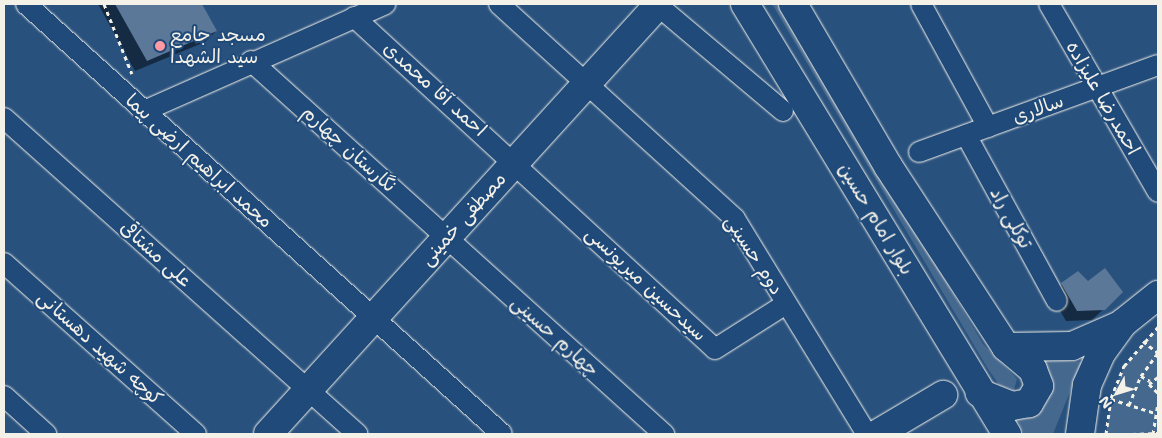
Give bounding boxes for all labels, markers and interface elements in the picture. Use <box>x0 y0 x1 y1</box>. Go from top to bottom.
place label: مسجد جامع سید الشهدا <box>170 24 266 68</box>
street label: احمد آقا محمدی <box>379 37 491 141</box>
street label: احمدرضا علیزاده <box>1061 37 1145 159</box>
marker: مسجد جامع سید الشهدا <box>154 40 166 52</box>
street label: محمد ابراهیم ارضی پیما <box>121 89 277 233</box>
street label: سالاری <box>1009 89 1067 129</box>
street label: نگارستان چهارم <box>297 101 401 197</box>
street label: بلوار امام حسین <box>834 159 918 279</box>
street label: مصطفی خمینی <box>415 168 511 270</box>
street label: توکلی راد <box>985 183 1037 253</box>
street label: دوم حسینی <box>720 211 788 299</box>
street label: علی مشتاقی <box>116 216 196 292</box>
street label: سیدحسین میریونسی <box>581 222 711 346</box>
street label: کوچه شهید دهستانی <box>33 286 167 410</box>
street label: چهارم حسینی <box>507 291 603 381</box>
north arrow <box>1092 368 1142 418</box>
text: N <box>1095 392 1116 412</box>

